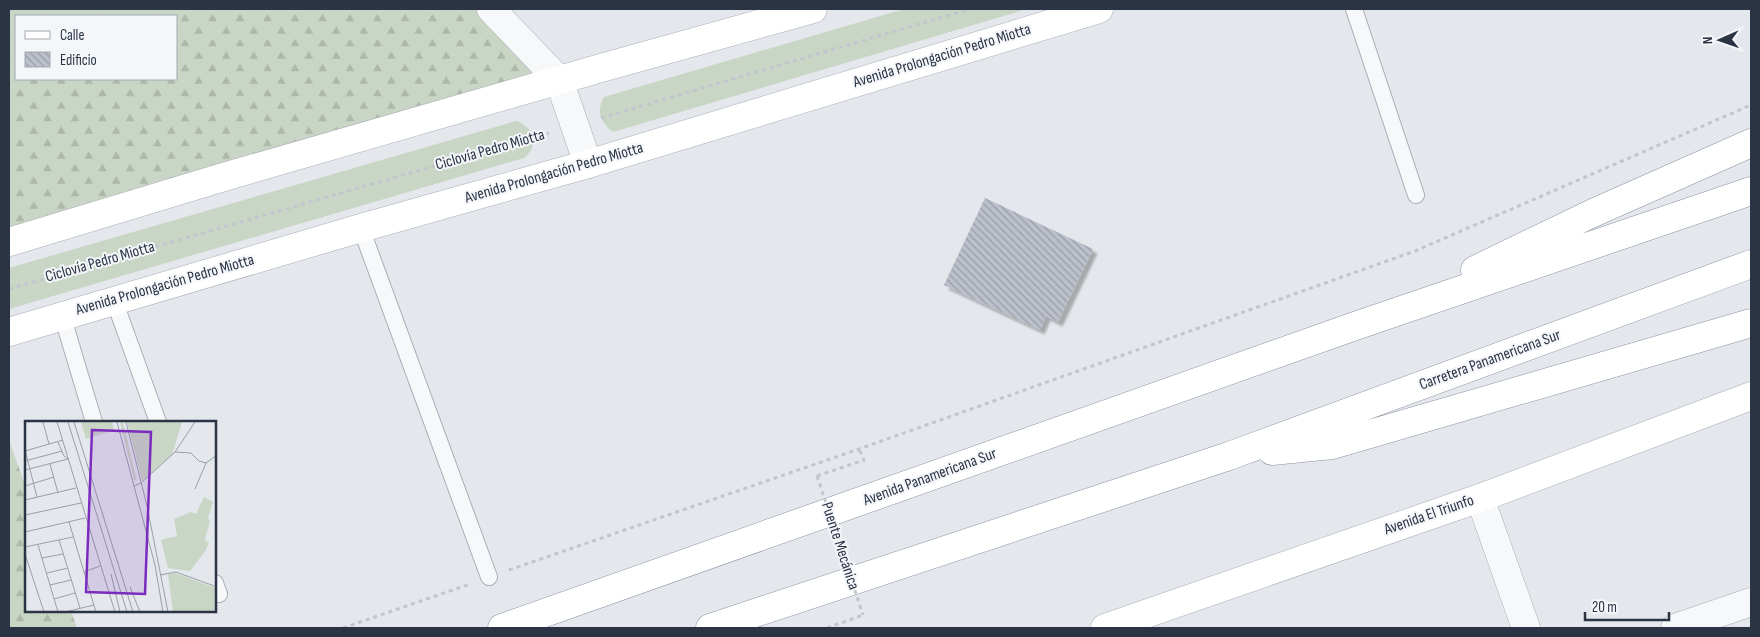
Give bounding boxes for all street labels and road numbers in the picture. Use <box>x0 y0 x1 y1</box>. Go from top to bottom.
street label: Avenida Prolongación Pedro Miotta <box>850 20 1033 92</box>
street label: Ciclovía Pedro Miotta <box>433 125 547 175</box>
street label: Avenida Prolongación Pedro Miotta <box>462 138 645 208</box>
street label: Ciclovía Pedro Miotta <box>43 237 157 287</box>
street label: Avenida Prolongación Pedro Miotta <box>73 250 256 320</box>
street label: Carretera Panamericana Sur <box>1417 325 1564 394</box>
street label: Avenida Panamericana Sur <box>860 444 1000 510</box>
street label: Avenida El Triunfo <box>1381 491 1476 540</box>
street label: Puente Mecánica <box>817 500 863 592</box>

